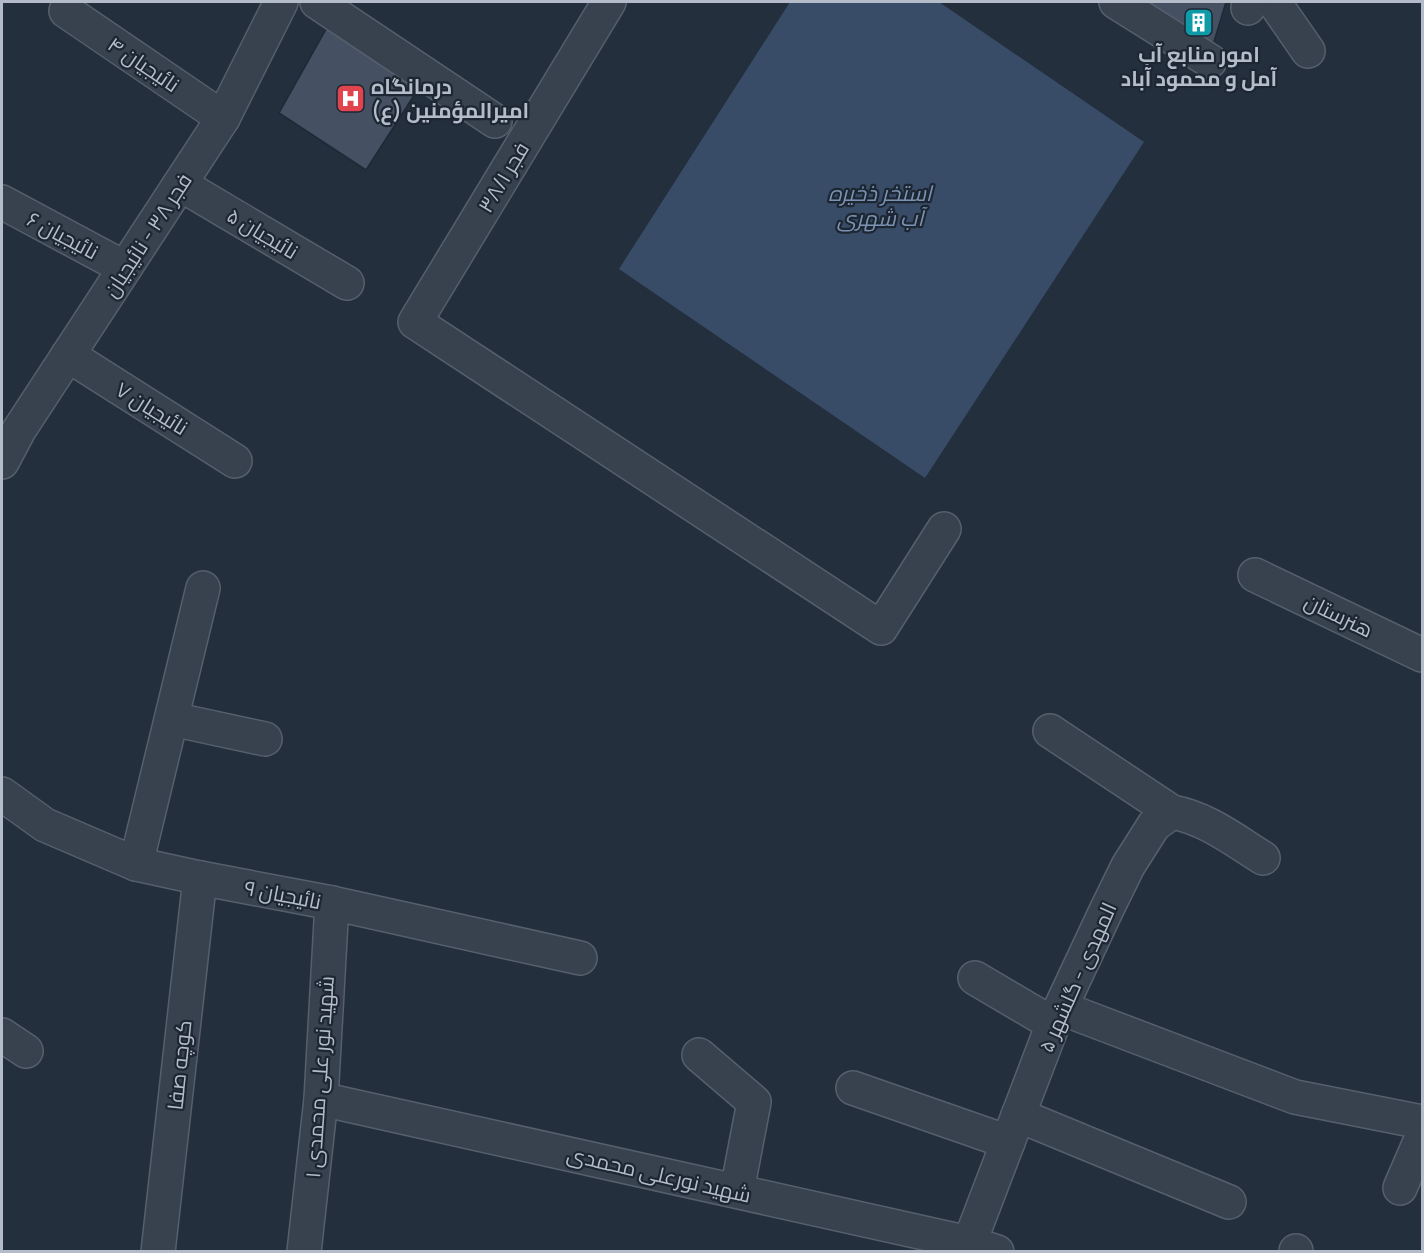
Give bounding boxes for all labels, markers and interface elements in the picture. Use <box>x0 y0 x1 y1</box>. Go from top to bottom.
building icon: امور منابع آب آمل و محمود آباد <box>1183 7 1215 39</box>
street label: نائیجیان ۴ <box>103 30 185 98</box>
place label: امور منابع آب آمل و محمود آباد <box>1121 40 1278 92</box>
place label: درمانگاه امیرالمؤمنین (ع) <box>371 72 529 125</box>
hospital icon: درمانگاه امیرالمؤمنین (ع) <box>334 82 366 114</box>
street label: فجر ۳۸/۱ <box>471 136 535 218</box>
street label: فجر ۳۸ - نائیجیان <box>96 167 198 303</box>
water label: استخر ذخیره آب شهری <box>828 178 934 233</box>
street label: نائیجیان ۵ <box>222 201 304 265</box>
street label: نائیجیان ۶ <box>22 205 104 265</box>
street label: نائیجیان ۷ <box>111 375 193 441</box>
street label: هنرستان <box>1300 586 1378 644</box>
street label: نائیجیان ۹ <box>242 873 324 915</box>
street label: المهدی - گلشهر ۵ <box>1031 898 1123 1056</box>
street label: شهید نور علی محمدی ۱ <box>298 975 340 1179</box>
street label: کوچه صفا <box>160 1019 199 1111</box>
street label: شهید نورعلی محمدی <box>564 1139 754 1209</box>

